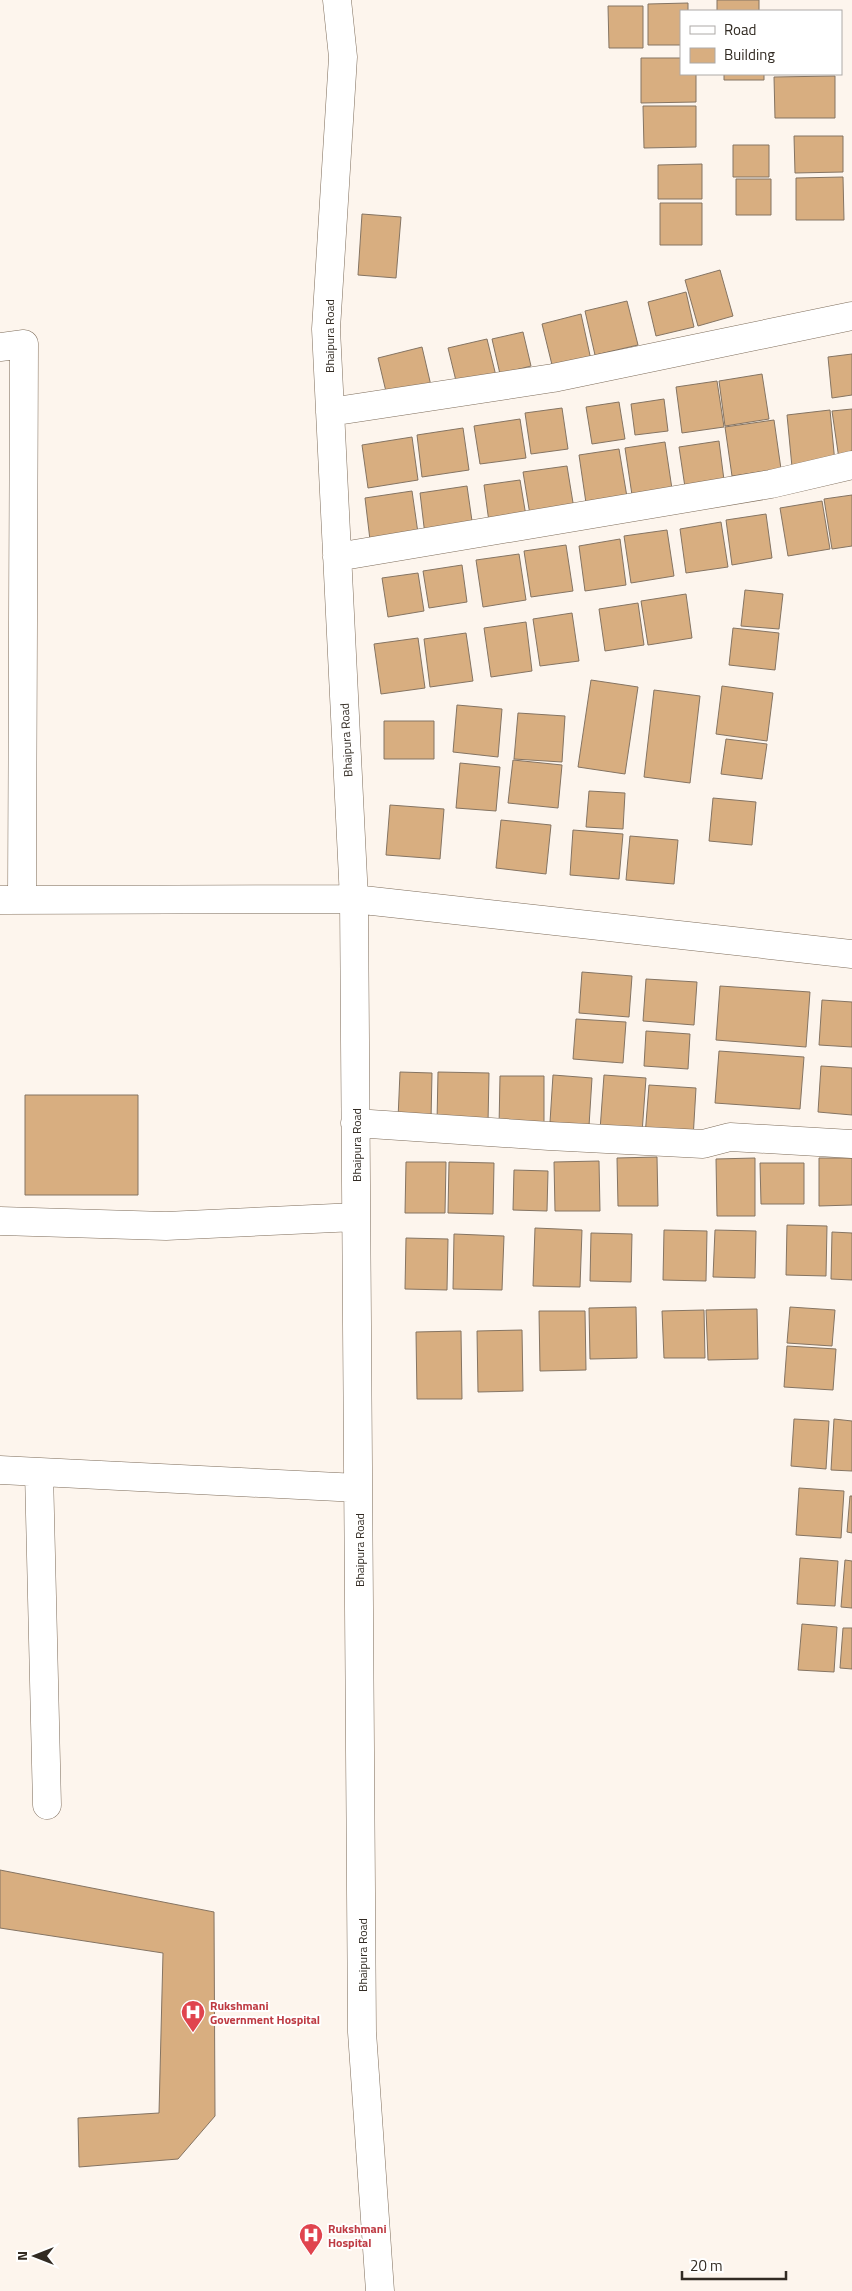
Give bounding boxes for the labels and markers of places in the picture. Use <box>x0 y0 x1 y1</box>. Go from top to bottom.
place label: Rukshmani Government Hospital <box>210 1996 320 2029</box>
hospital icon: Rukshmani Government Hospital <box>180 1999 206 2033</box>
place label: Rukshmani Hospital <box>328 2219 387 2252</box>
hospital icon: Rukshmani Hospital <box>298 2222 324 2256</box>

